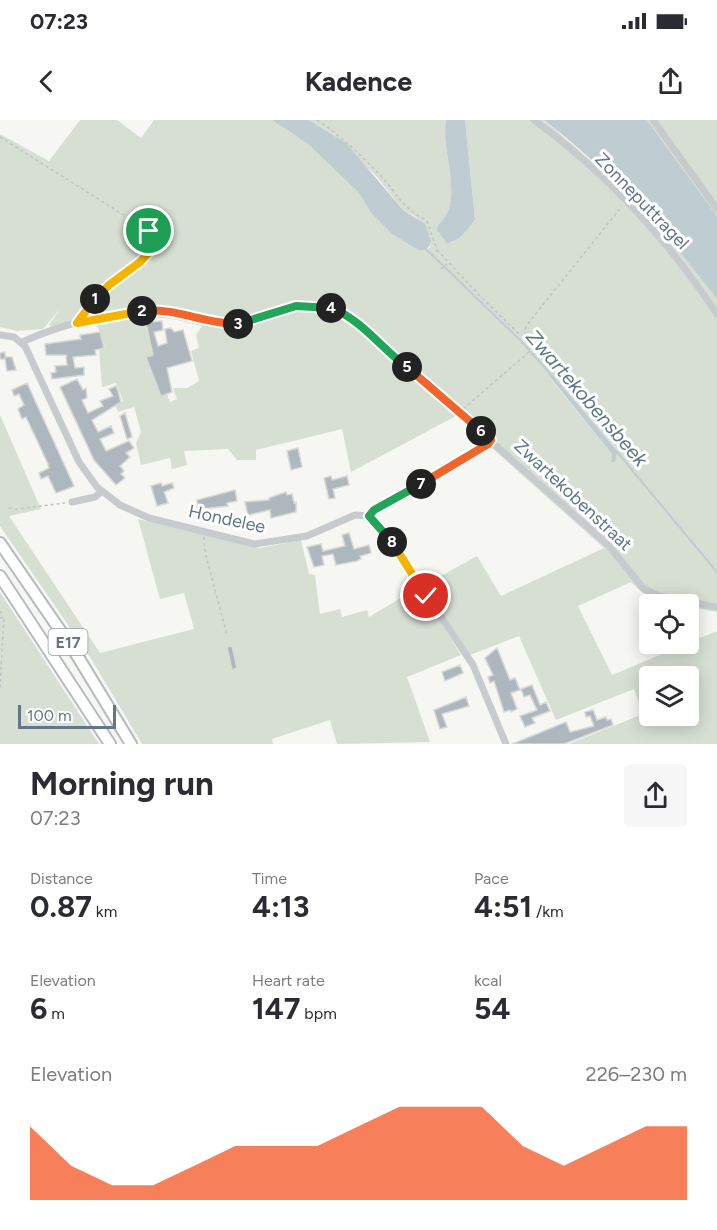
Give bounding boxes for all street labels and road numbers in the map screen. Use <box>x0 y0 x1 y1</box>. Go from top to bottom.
street label: Zonneputtragel <box>590 148 694 254</box>
street label: Zwartekobenstraat <box>509 435 637 555</box>
street label: Hondelee <box>187 500 268 538</box>
road number: E17 <box>48 629 88 655</box>

